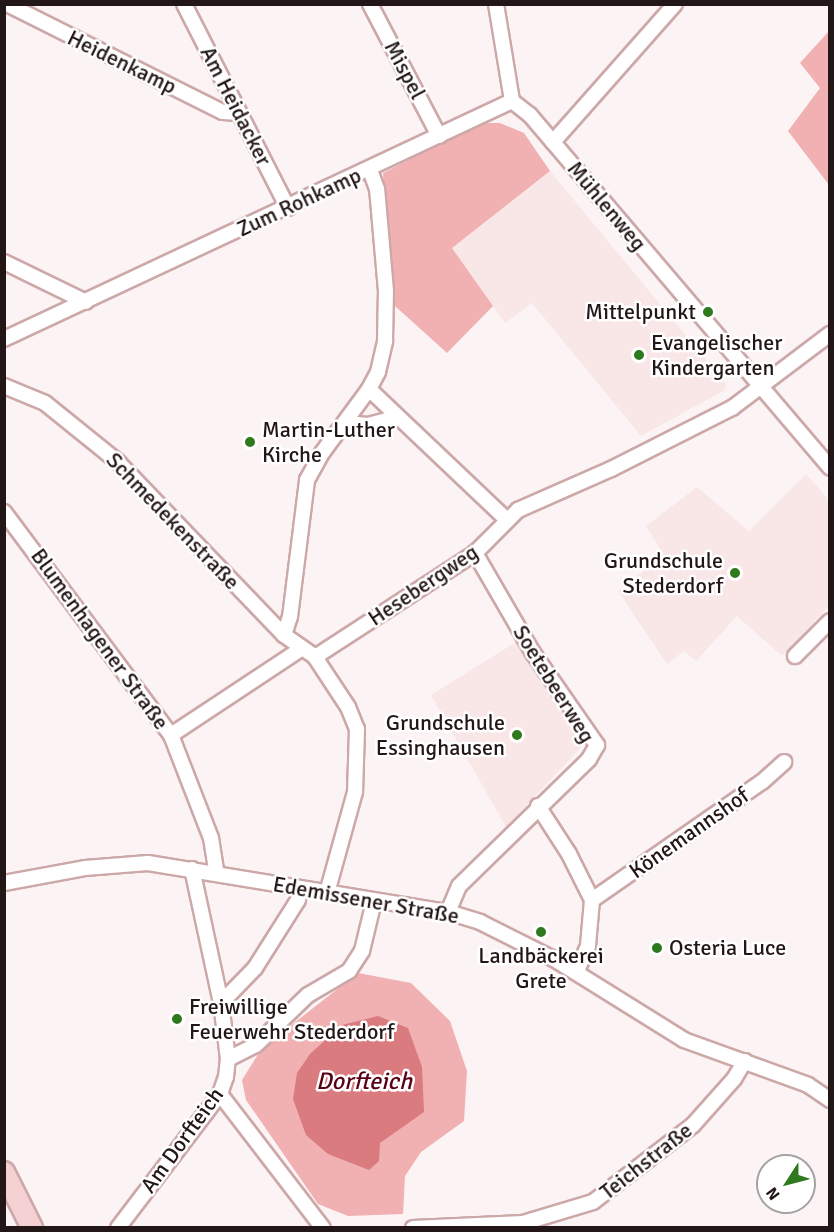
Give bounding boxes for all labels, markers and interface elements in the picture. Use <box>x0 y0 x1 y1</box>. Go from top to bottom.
street label: Heidenkamp <box>63 24 181 100</box>
street label: Mispel <box>379 36 431 104</box>
street label: Am Heidacker <box>195 42 277 170</box>
street label: Mühlenweg <box>562 156 652 256</box>
street label: Zum Rohkamp <box>233 162 365 242</box>
place label: Mittelpunkt <box>585 299 696 325</box>
marker: Mittelpunkt <box>701 305 715 319</box>
place label: Evangelischer Kindergarten <box>651 329 782 380</box>
marker: Evangelischer Kindergarten <box>632 348 646 362</box>
place label: Martin-Luther Kirche <box>262 416 395 468</box>
marker: Martin-Luther Kirche <box>243 435 257 449</box>
street label: Schmedekenstraße <box>101 447 245 595</box>
street label: Hesebergweg <box>363 539 483 631</box>
street label: Blumenhagener Straße <box>25 543 175 735</box>
place label: Grundschule Stederdorf <box>604 547 723 598</box>
marker: Grundschule Stederdorf <box>728 566 742 580</box>
street label: Soetebeerweg <box>507 620 601 748</box>
place label: Grundschule Essinghausen <box>376 709 505 760</box>
marker: Grundschule Essinghausen <box>510 728 524 742</box>
street label: Könemannshof <box>624 782 754 884</box>
street label: Edemissener Straße <box>271 871 461 929</box>
marker: Landbäckerei Grete <box>534 925 548 939</box>
place label: Osteria Luce <box>669 935 786 961</box>
marker: Osteria Luce <box>650 941 664 955</box>
place label: Landbäckerei Grete <box>478 942 604 993</box>
place label: Freiwillige Feuerwehr Stederdorf <box>189 993 394 1044</box>
marker: Freiwillige Feuerwehr Stederdorf <box>170 1012 184 1026</box>
water label: Dorfteich <box>316 1068 412 1096</box>
street label: Am Dorfteich <box>135 1082 229 1198</box>
street label: Teichstraße <box>595 1117 697 1205</box>
north arrow <box>756 1154 816 1214</box>
text: N <box>762 1183 784 1204</box>

